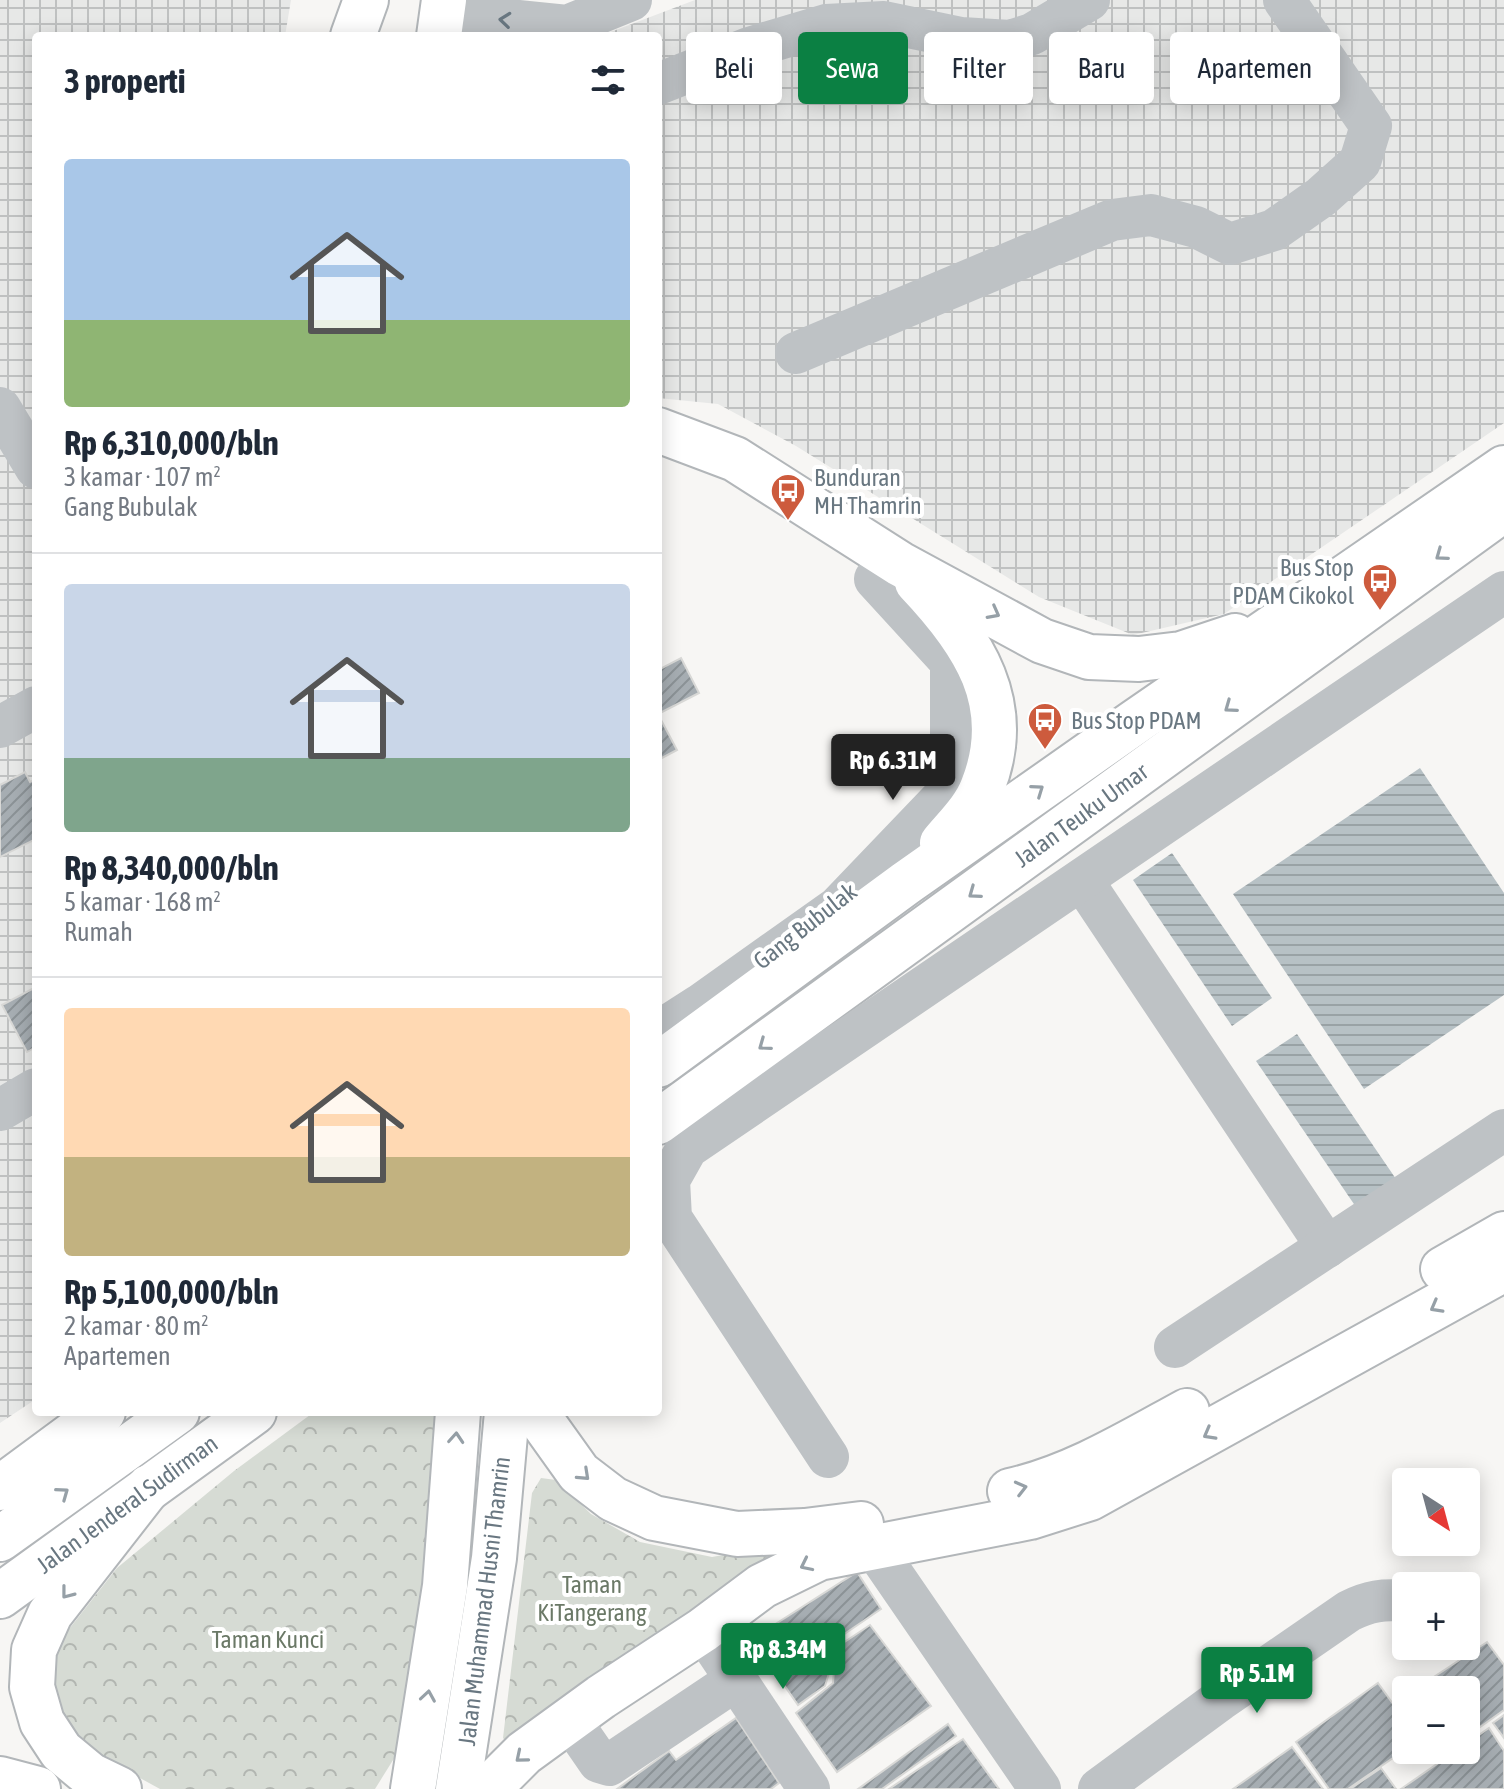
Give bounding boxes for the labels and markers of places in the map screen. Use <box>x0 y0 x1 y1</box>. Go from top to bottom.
place label: Bunduran MH Thamrin <box>814 464 922 519</box>
bus stop icon: Bunduran MH Thamrin <box>769 472 807 522</box>
place label: Bus Stop PDAM Cikokol <box>1232 554 1355 609</box>
bus stop icon: Bus Stop PDAM Cikokol <box>1361 562 1399 612</box>
bus stop icon: Bus Stop PDAM <box>1026 701 1064 751</box>
place label: Bus Stop PDAM <box>1071 707 1201 734</box>
pin: Rp 6.31M <box>810 734 976 802</box>
pin: Rp 8.34M <box>700 1623 866 1691</box>
pin: Rp 5.1M <box>1183 1647 1331 1715</box>

